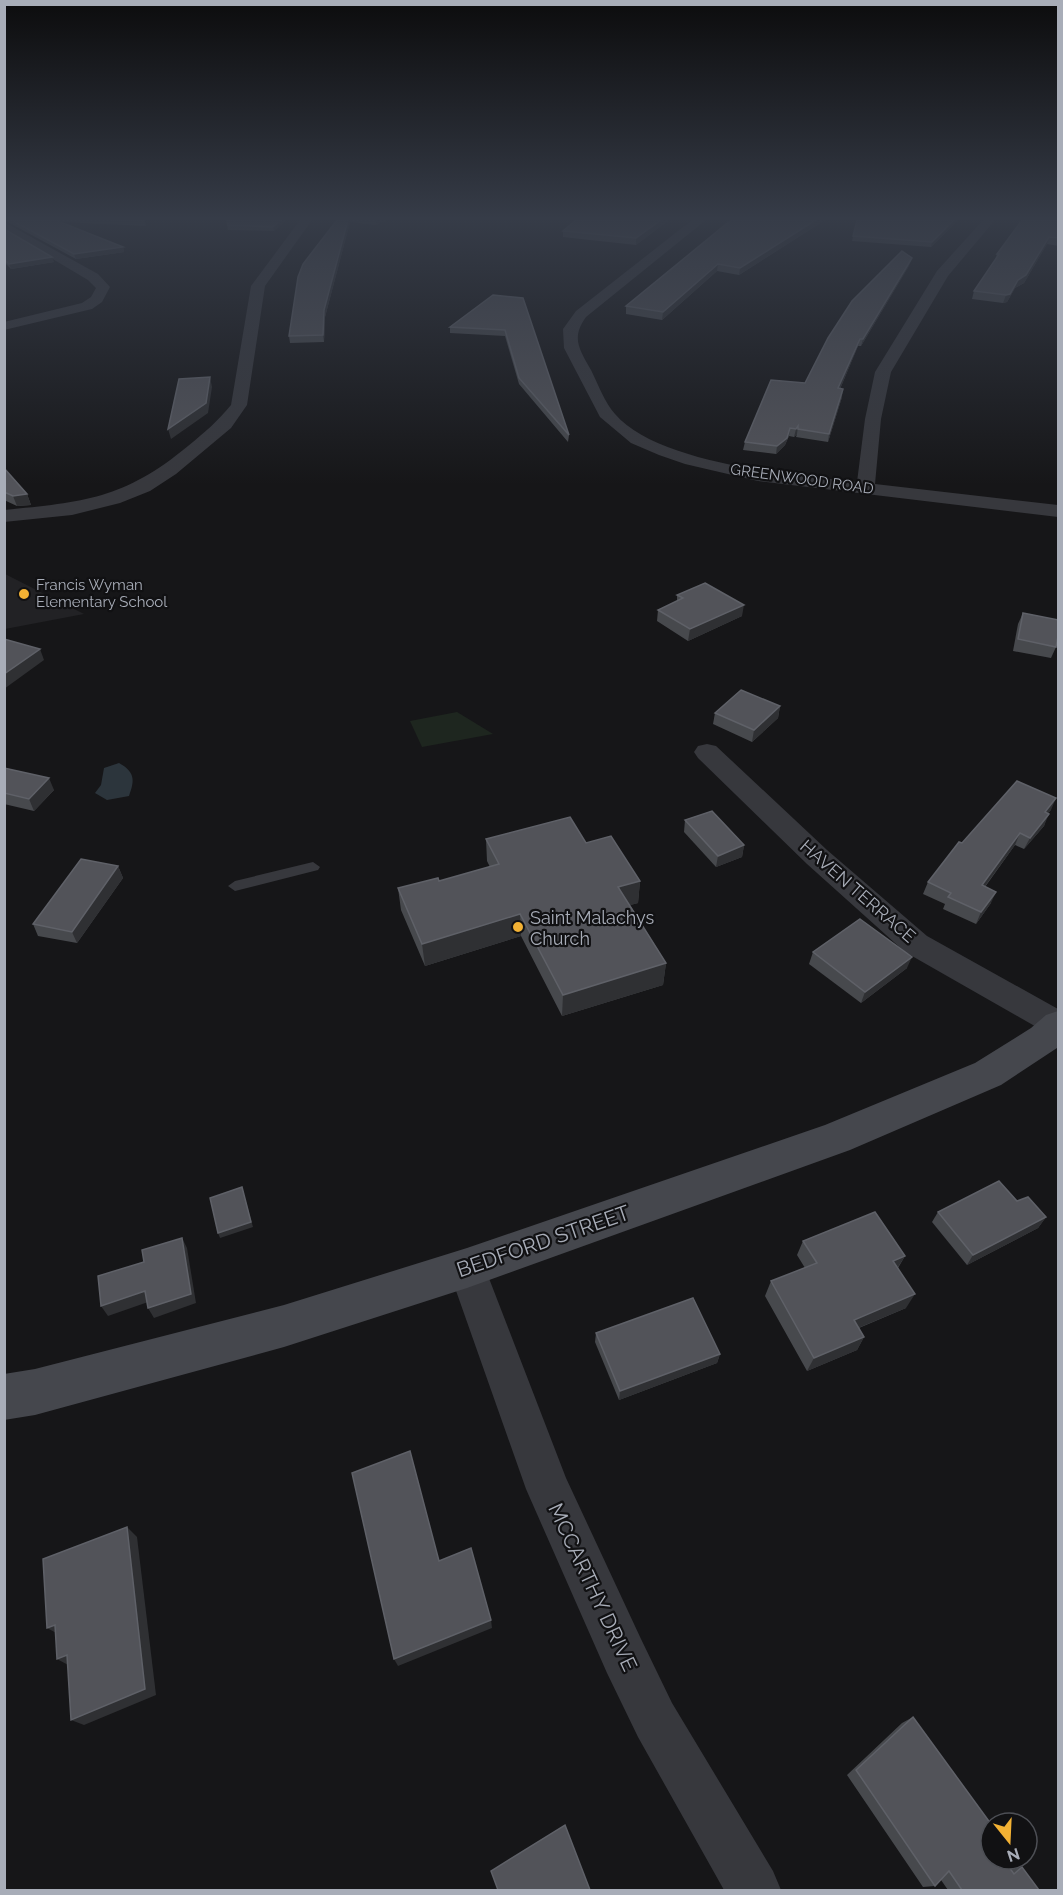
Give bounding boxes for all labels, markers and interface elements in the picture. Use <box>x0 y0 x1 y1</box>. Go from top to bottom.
street label: GREENWOOD ROAD <box>729 460 875 498</box>
place label: Francis Wyman Elementary School <box>36 576 168 611</box>
marker: Francis Wyman Elementary School <box>17 587 31 601</box>
street label: HAVEN TERRACE <box>796 835 920 947</box>
place label: Saint Malachys Church <box>530 907 655 949</box>
marker: Saint Malachys Church <box>511 920 525 934</box>
street label: BEDFORD STREET <box>453 1200 633 1282</box>
street label: MCCARTHY DRIVE <box>543 1499 643 1675</box>
north arrow <box>979 1811 1039 1871</box>
text: N <box>1005 1844 1022 1866</box>

